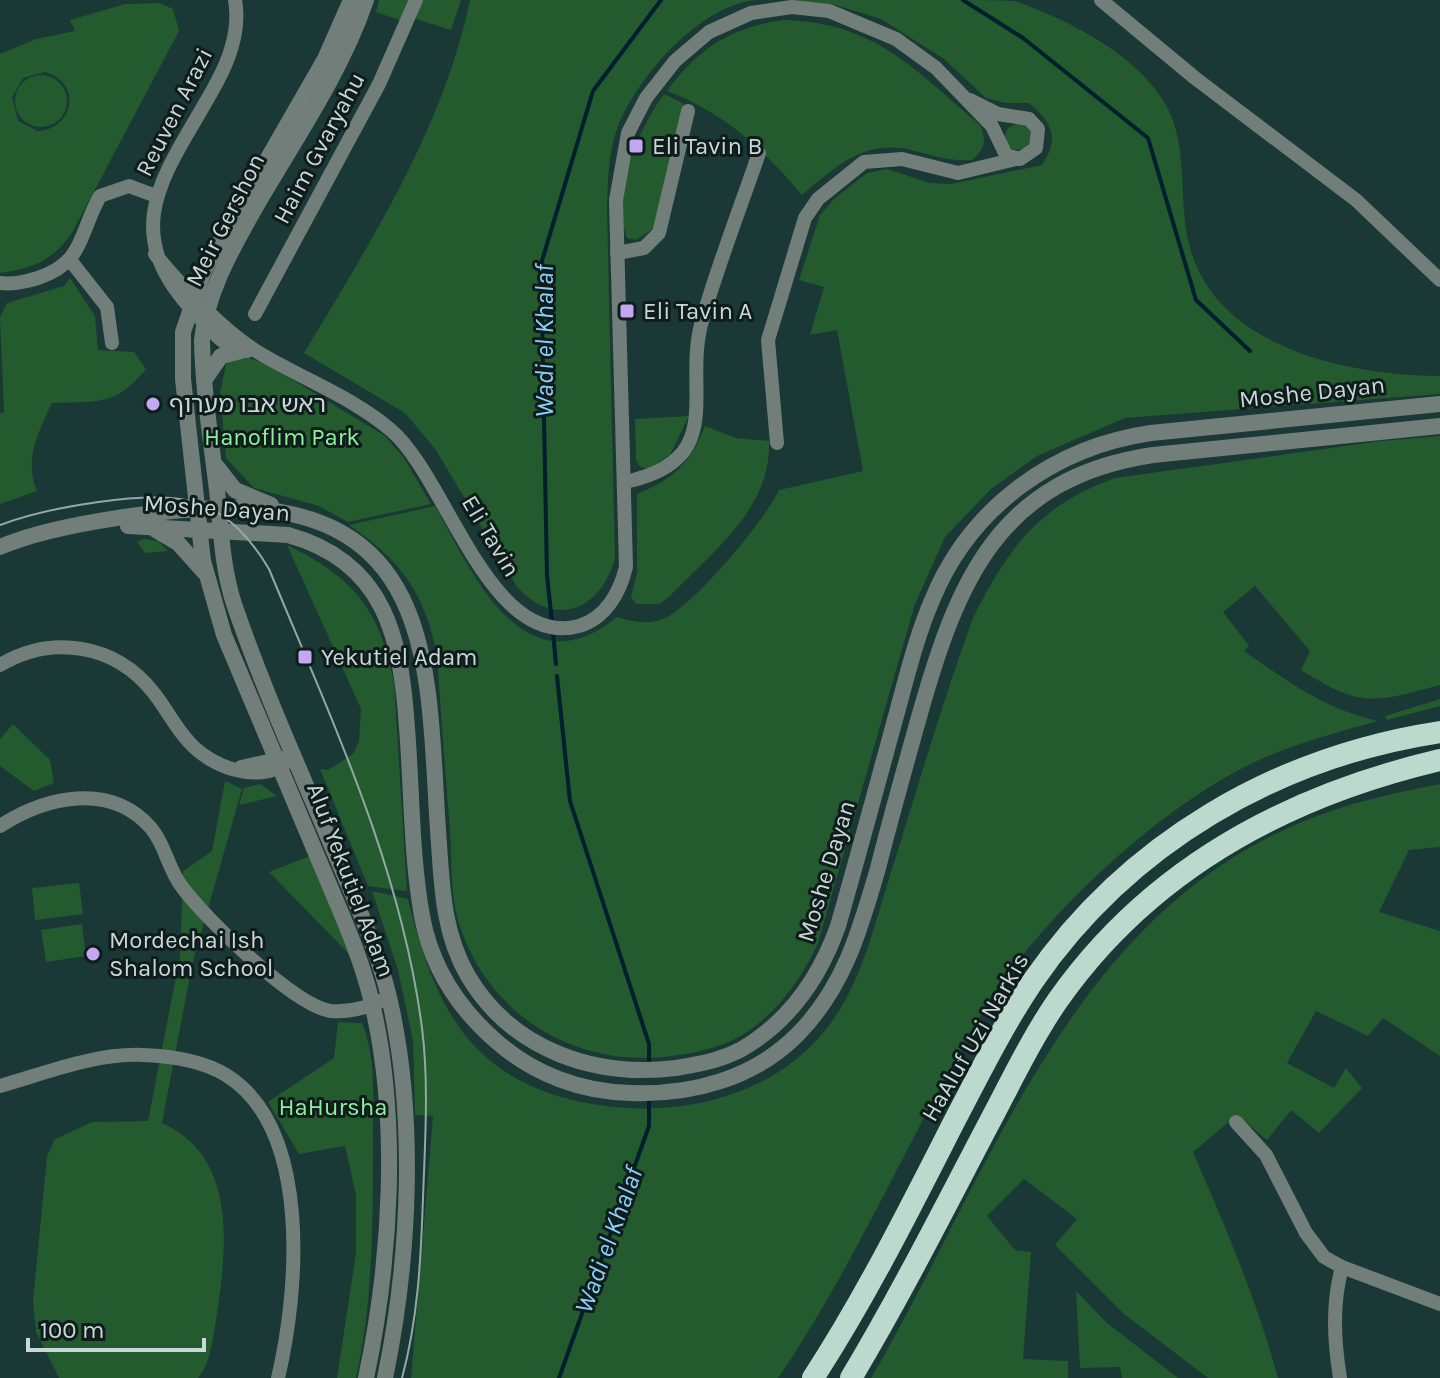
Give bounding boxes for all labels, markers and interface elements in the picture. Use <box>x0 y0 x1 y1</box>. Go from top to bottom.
street label: Reuven Arazi <box>130 43 218 181</box>
street label: Haim Gvaryahu <box>267 68 371 228</box>
place label: Eli Tavin B <box>652 132 763 160</box>
marker: Eli Tavin B <box>627 137 645 155</box>
street label: Meir Gershon <box>180 149 270 291</box>
water label: Wadi el Khalaf <box>529 263 560 418</box>
place label: Eli Tavin A <box>643 297 753 325</box>
marker: Eli Tavin A <box>618 302 636 320</box>
street label: Moshe Dayan <box>1238 370 1386 414</box>
place label: ראש אבו מערוף <box>169 390 326 418</box>
marker: ראש אבו מערוף <box>144 395 162 413</box>
park label: Hanoflim Park <box>204 423 360 451</box>
street label: Moshe Dayan <box>143 489 291 527</box>
street label: Eli Tavin <box>456 490 526 582</box>
place label: Yekutiel Adam <box>321 643 478 671</box>
marker: Yekutiel Adam <box>296 648 314 666</box>
street label: Aluf Yekutiel Adam <box>301 779 401 981</box>
street label: Moshe Dayan <box>791 797 861 945</box>
place label: Mordechai Ish Shalom School <box>109 926 274 982</box>
marker: Mordechai Ish Shalom School <box>84 945 102 963</box>
street label: HaAluf Uzi Narkis <box>915 948 1035 1126</box>
park label: HaHursha <box>279 1093 387 1121</box>
water label: Wadi el Khalaf <box>568 1161 650 1317</box>
scale bar <box>28 1302 204 1352</box>
text: 100 m <box>40 1316 105 1344</box>

